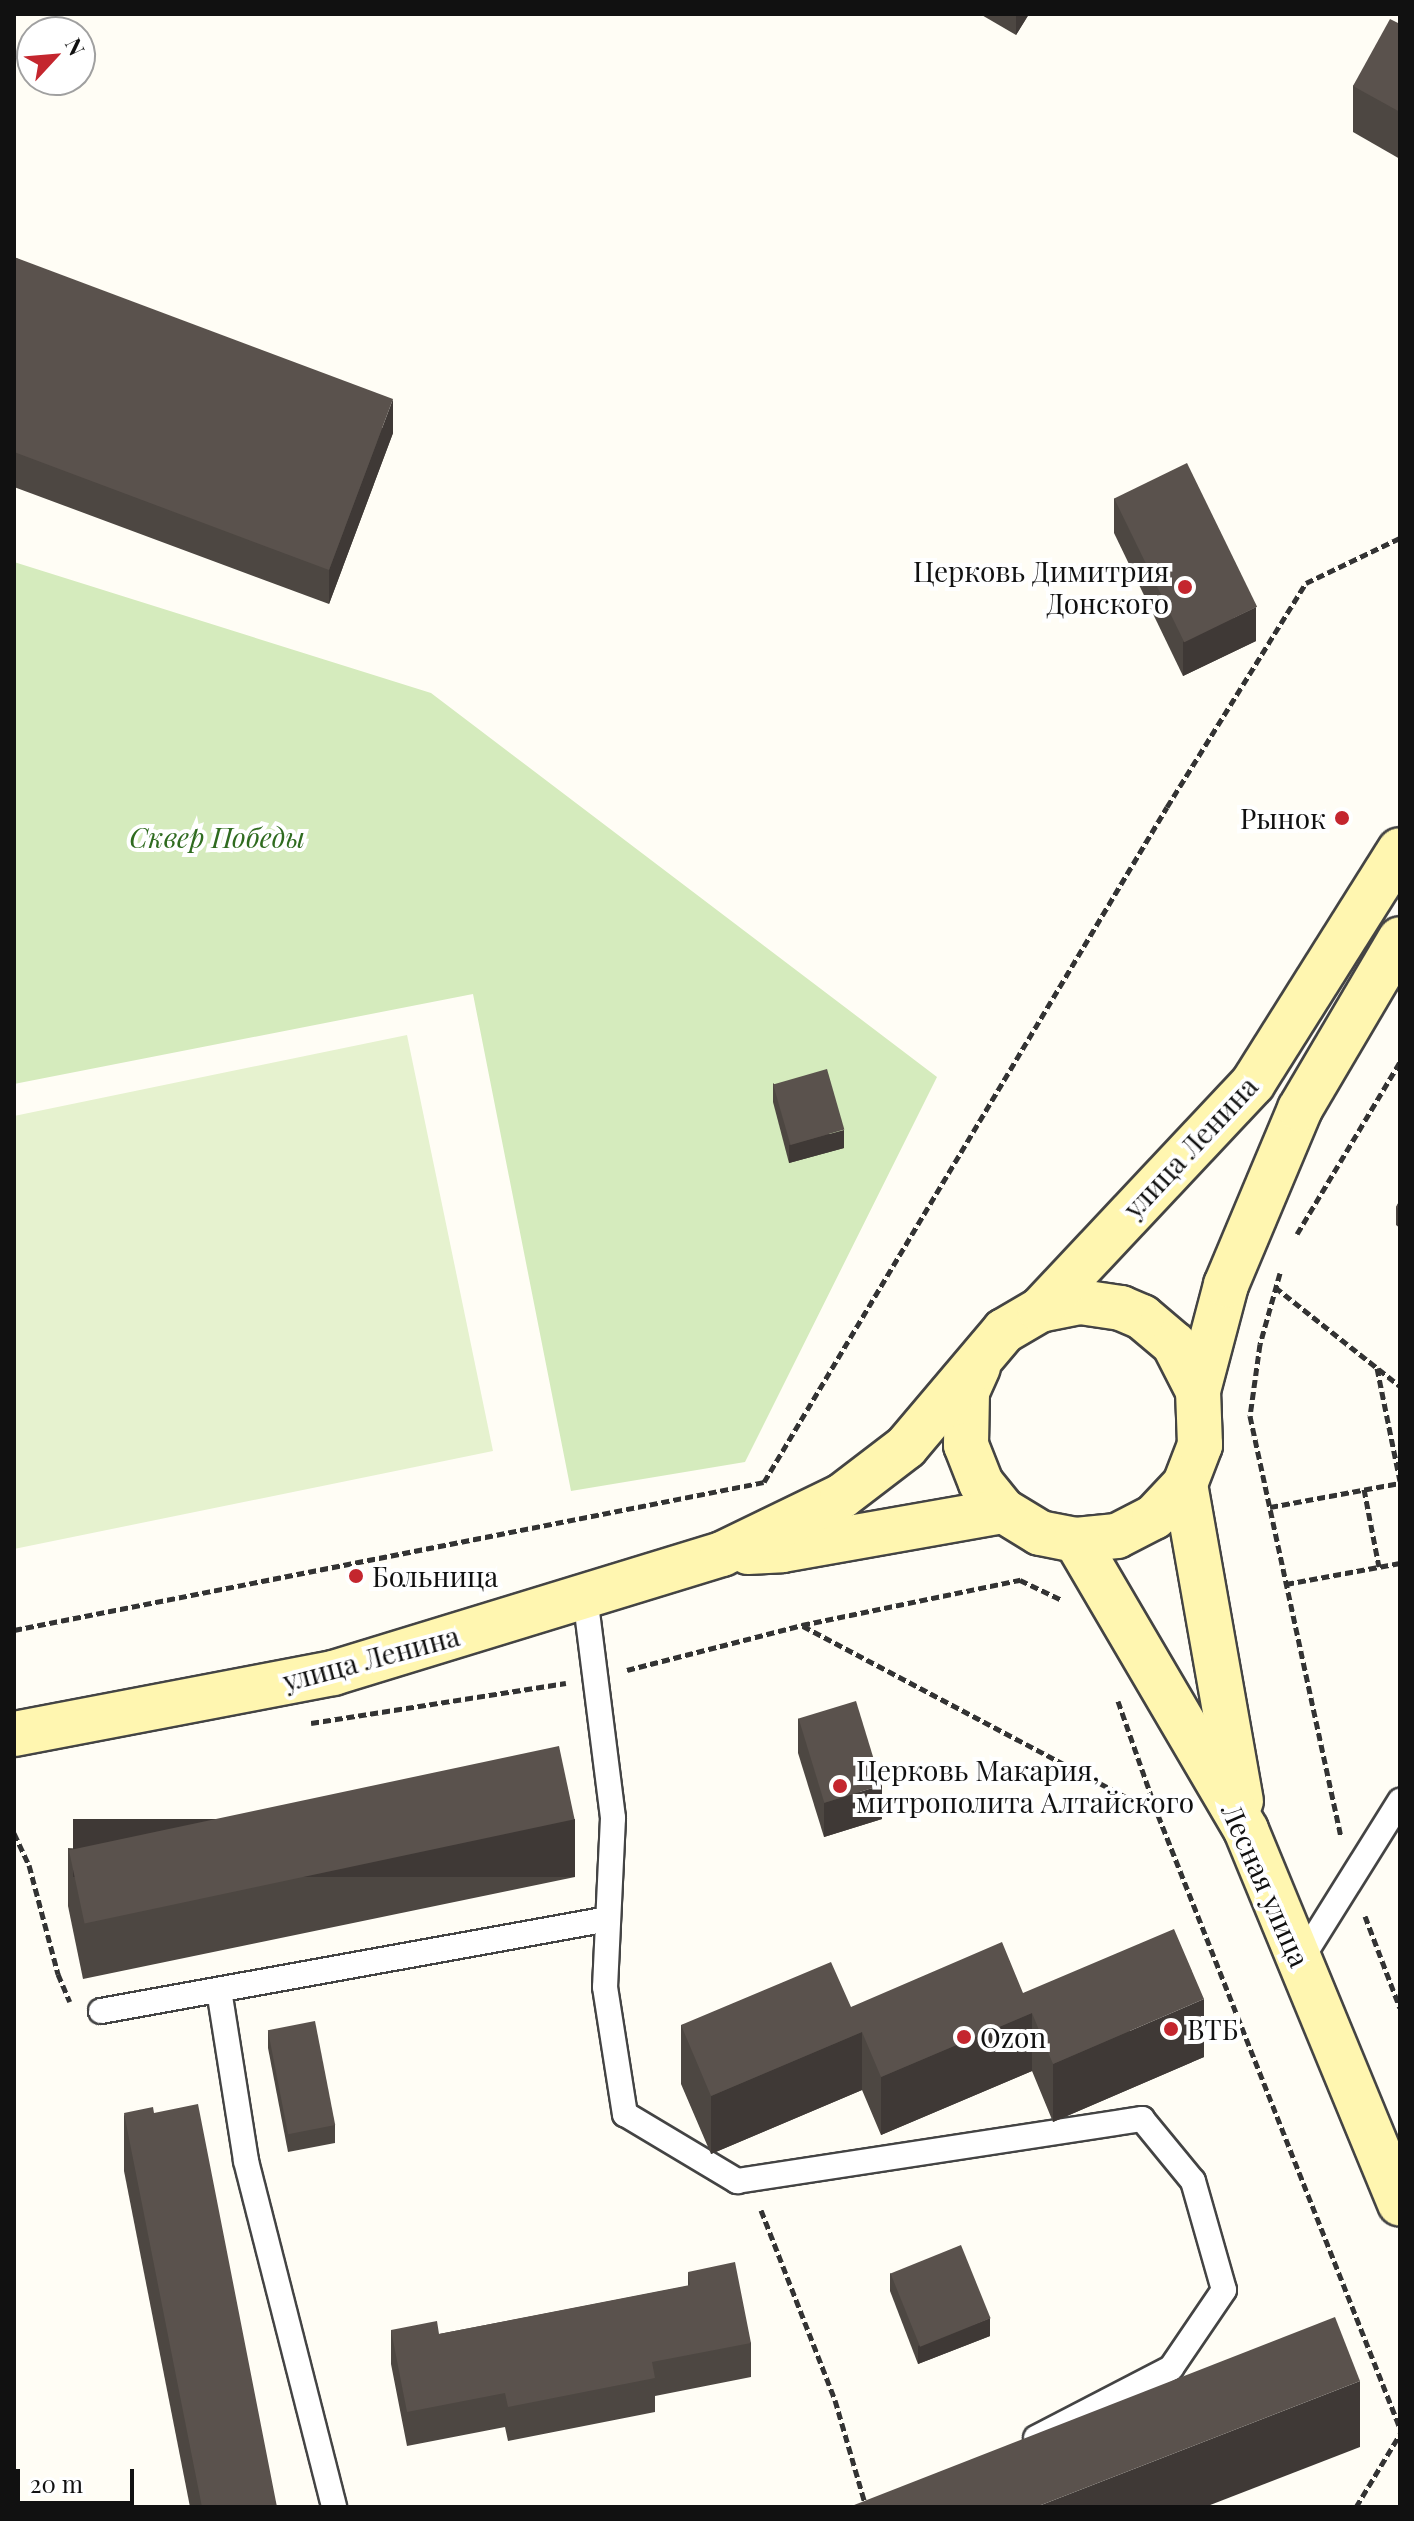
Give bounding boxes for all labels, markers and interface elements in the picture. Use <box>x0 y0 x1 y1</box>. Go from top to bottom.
north arrow <box>16 16 96 96</box>
text: N <box>59 33 93 60</box>
place label: Церковь Димитрия Донского <box>913 554 1169 620</box>
marker: Церковь Димитрия Донского <box>1176 578 1194 596</box>
place label: Рынок <box>1240 801 1326 835</box>
marker: Рынок <box>1333 809 1351 827</box>
park label: Сквер Победы <box>129 820 305 854</box>
street label: улица Ленина <box>1116 1069 1264 1225</box>
place label: Больница <box>372 1559 498 1593</box>
marker: Больница <box>347 1567 365 1585</box>
street label: улица Ленина <box>279 1618 463 1698</box>
place label: Церковь Макария, митрополита Алтайского <box>856 1753 1194 1819</box>
marker: Церковь Макария, митрополита Алтайского <box>831 1777 849 1795</box>
street label: Лесная улица <box>1215 1798 1317 1972</box>
place label: ВТБ <box>1187 2012 1238 2046</box>
place label: Ozon <box>980 2020 1046 2054</box>
marker: ВТБ <box>1162 2020 1180 2038</box>
marker: Ozon <box>955 2028 973 2046</box>
scale bar <box>20 2453 138 2503</box>
text: 20 m <box>30 2467 83 2499</box>

